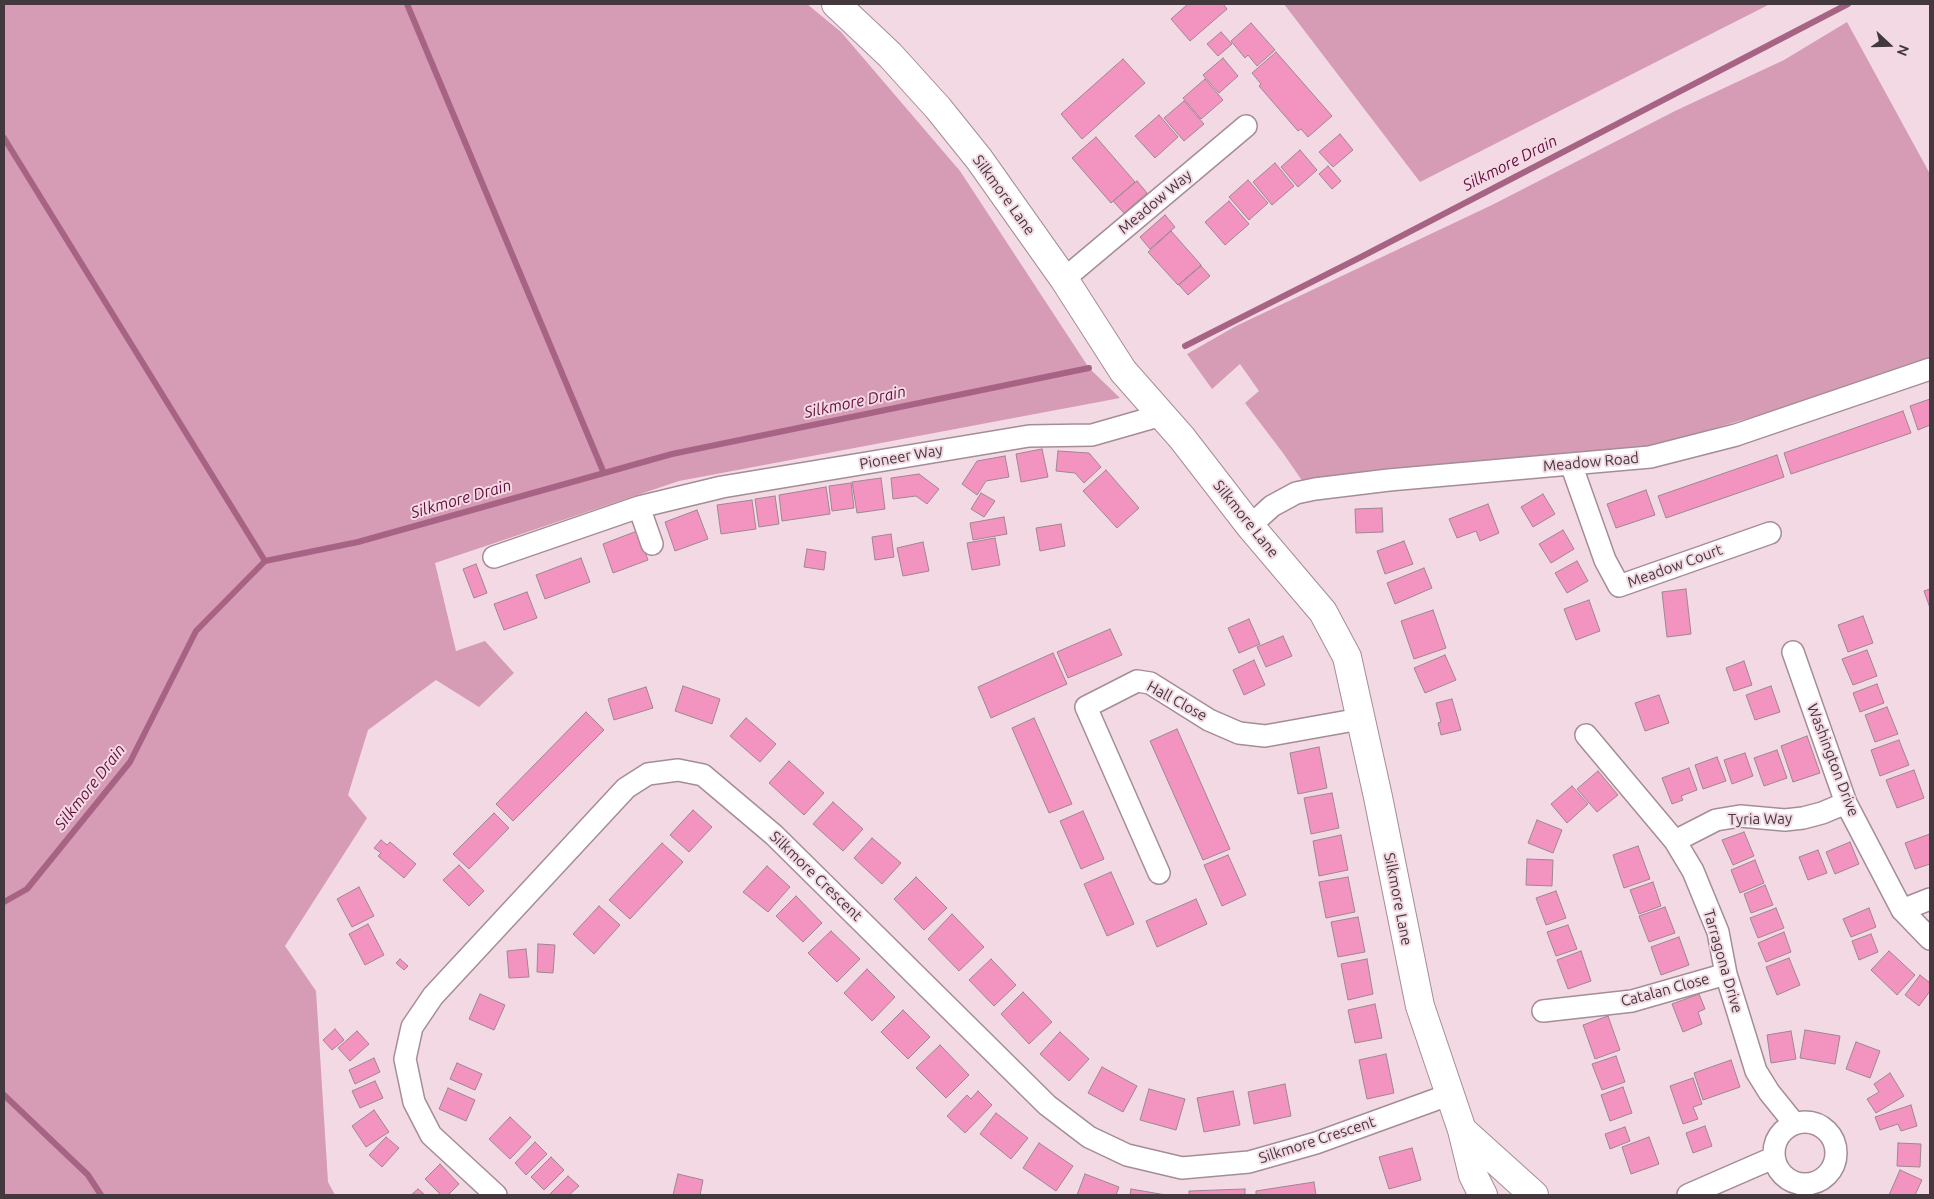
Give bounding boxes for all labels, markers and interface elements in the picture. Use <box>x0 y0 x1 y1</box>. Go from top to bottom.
north arrow <box>1864 20 1914 70</box>
text: N <box>1894 43 1912 58</box>
water label: Silkmore Drain <box>1460 131 1560 195</box>
street label: Silkmore Lane <box>969 152 1039 238</box>
street label: Meadow Way <box>1115 166 1195 238</box>
water label: Silkmore Drain <box>802 382 908 422</box>
street label: Pioneer Way <box>858 441 944 473</box>
street label: Meadow Road <box>1542 449 1640 475</box>
water label: Silkmore Drain <box>409 476 513 522</box>
street label: Silkmore Lane <box>1209 477 1283 561</box>
street label: Meadow Court <box>1625 540 1725 592</box>
street label: Hall Close <box>1144 677 1210 725</box>
street label: Washington Drive <box>1803 701 1863 819</box>
water label: Silkmore Drain <box>51 740 129 834</box>
street label: Tyria Way <box>1728 809 1792 829</box>
street label: Silkmore Crescent <box>766 827 866 925</box>
street label: Silkmore Lane <box>1380 851 1416 947</box>
street label: Tarragona Drive <box>1700 907 1746 1015</box>
street label: Catalan Close <box>1619 970 1711 1010</box>
street label: Silkmore Crescent <box>1256 1113 1378 1167</box>

